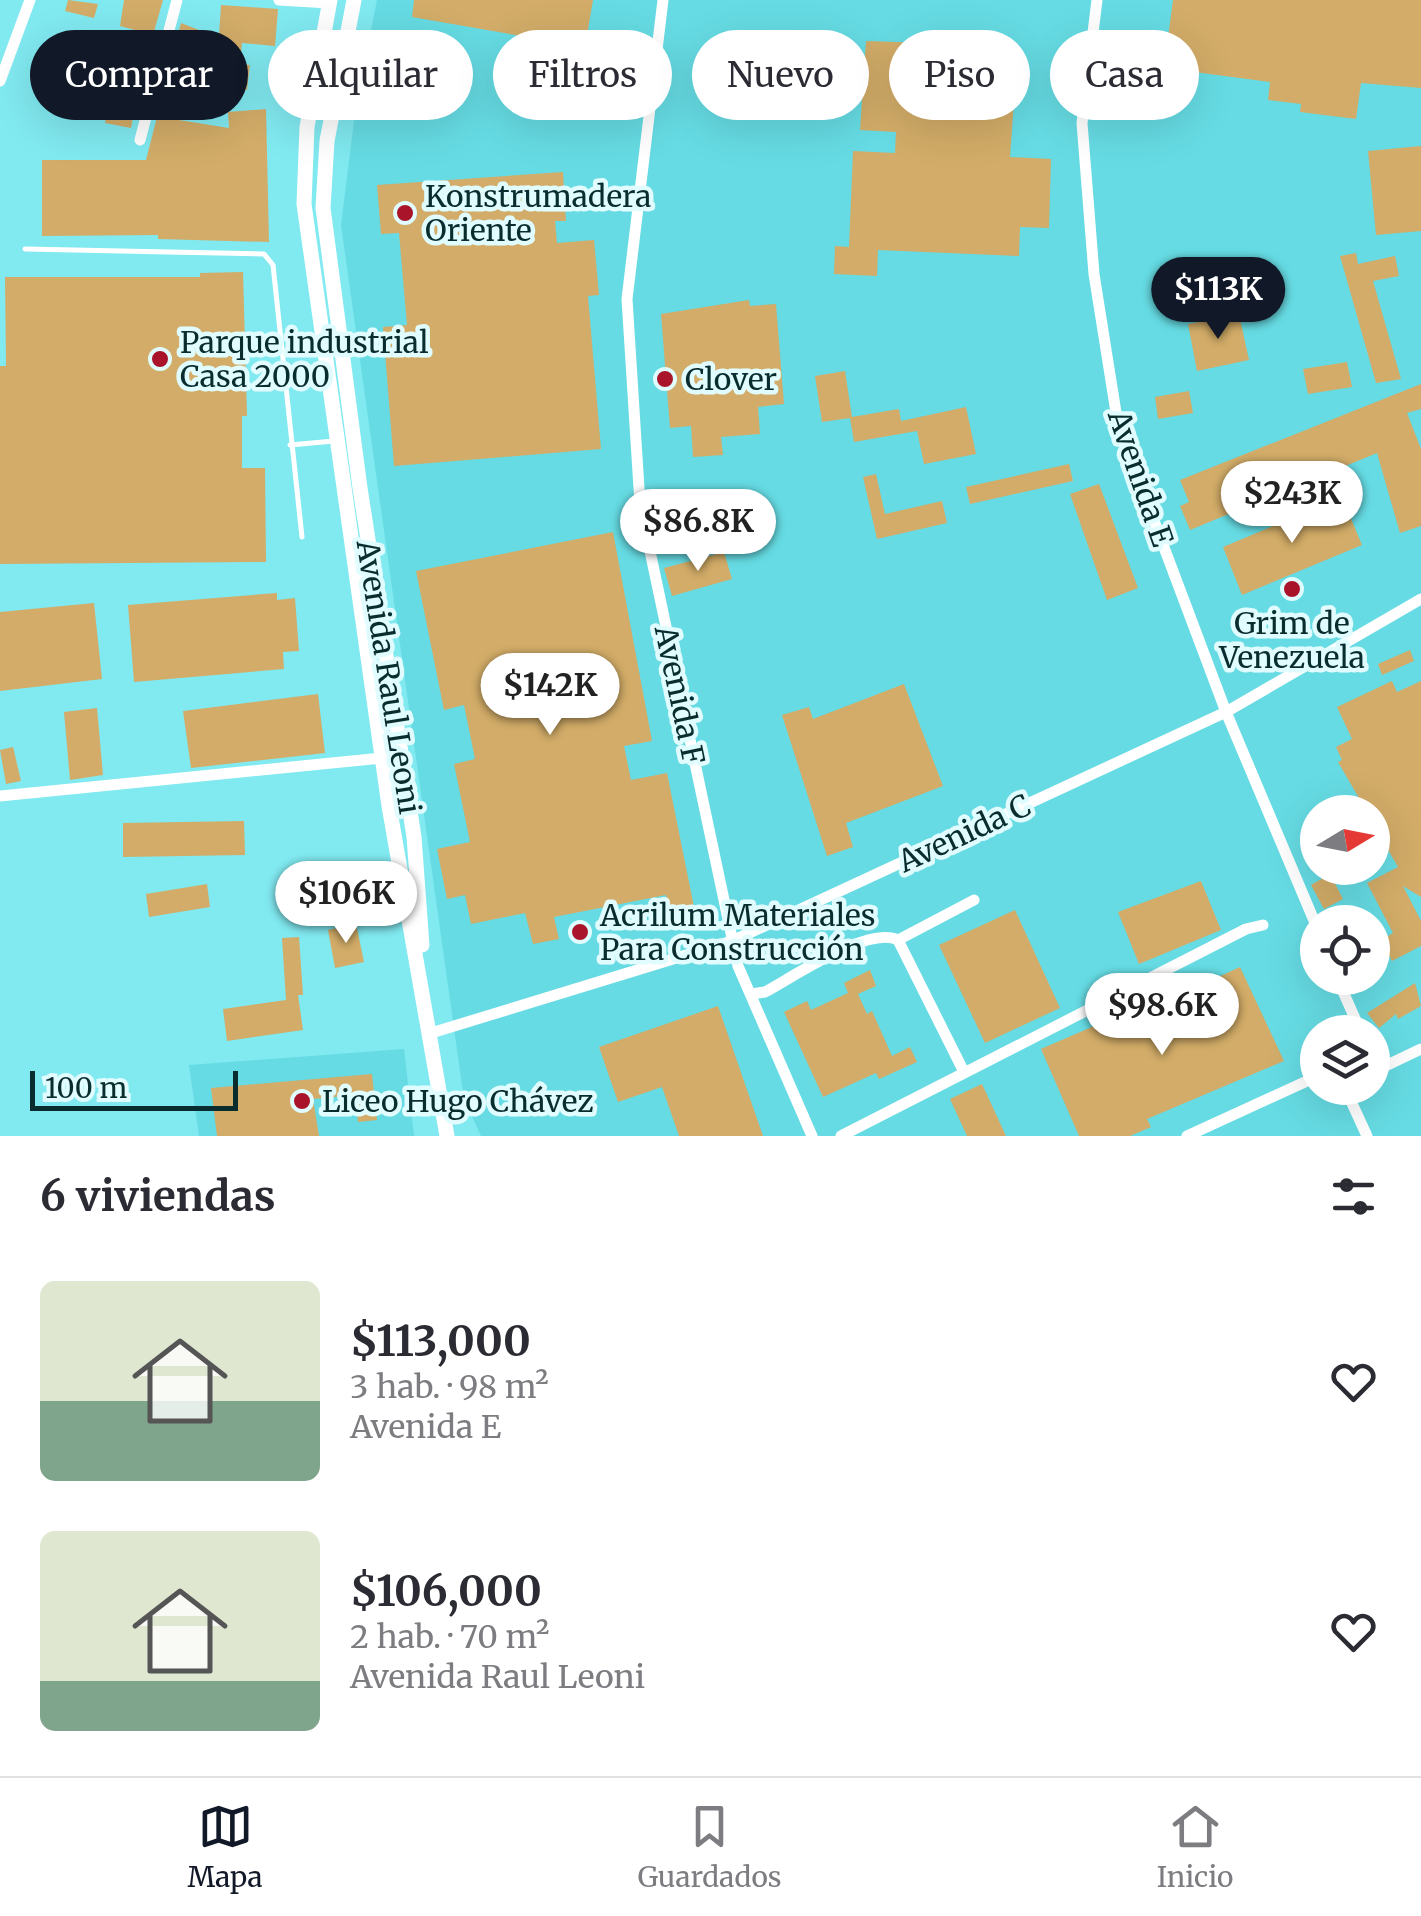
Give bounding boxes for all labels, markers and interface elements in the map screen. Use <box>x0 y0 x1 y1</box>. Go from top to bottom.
chip: Comprar <box>30 30 248 120</box>
chip: Alquilar <box>268 30 473 120</box>
chip: Filtros <box>493 30 672 120</box>
chip: Nuevo <box>692 30 869 120</box>
chip: Piso <box>889 30 1030 120</box>
chip: Casa <box>1050 30 1199 120</box>
place label: Konstrumadera Oriente <box>425 177 651 249</box>
marker: Konstrumadera Oriente <box>394 202 416 224</box>
pin: $113K <box>1148 257 1288 342</box>
text: $113K <box>1173 269 1263 309</box>
place label: Parque industrial Casa 2000 <box>180 323 428 395</box>
marker: Parque industrial Casa 2000 <box>149 348 171 370</box>
place label: Clover <box>685 360 777 398</box>
marker: Clover <box>654 368 676 390</box>
street label: Avenida E <box>1100 404 1182 551</box>
pin: $243K <box>1222 461 1362 546</box>
text: $243K <box>1243 473 1341 513</box>
pin: $86.8K <box>617 489 779 574</box>
text: $86.8K <box>642 501 754 541</box>
street label: Avenida Raul Leoni <box>348 536 429 817</box>
marker: Grim de Venezuela <box>1281 578 1303 600</box>
place label: Grim de Venezuela <box>1218 604 1365 676</box>
street label: Avenida F <box>647 621 713 768</box>
pin: $142K <box>480 653 620 738</box>
text: $142K <box>503 665 597 705</box>
street label: Avenida C <box>891 786 1037 881</box>
north arrow <box>1300 795 1390 885</box>
map controls <box>1300 795 1390 1105</box>
pin: $106K <box>276 861 416 946</box>
text: $106K <box>297 873 395 913</box>
place label: Acrilum Materiales Para Construcción <box>599 896 876 968</box>
button: locate <box>1300 905 1390 995</box>
marker: Acrilum Materiales Para Construcción <box>569 921 591 943</box>
pin: $98.6K <box>1081 973 1243 1058</box>
text: $98.6K <box>1107 985 1217 1025</box>
button: layers <box>1300 1015 1390 1105</box>
scale bar <box>30 1066 238 1110</box>
text: 100 m <box>45 1070 127 1106</box>
place label: Liceo Hugo Chávez <box>322 1082 594 1120</box>
marker: Liceo Hugo Chávez <box>291 1090 313 1112</box>
icon: filters <box>1326 1169 1381 1224</box>
text: 6 viviendas <box>40 1170 276 1222</box>
text: $113,000 <box>350 1315 531 1367</box>
icon: home <box>120 1321 240 1441</box>
icon: heart <box>1326 1354 1381 1409</box>
text: 3 hab. · 98 m² <box>350 1367 549 1407</box>
text: Avenida E <box>350 1407 501 1447</box>
text: $106,000 <box>350 1565 542 1617</box>
icon: home <box>120 1571 240 1691</box>
icon: heart <box>1326 1604 1381 1659</box>
text: 2 hab. · 70 m² <box>350 1617 549 1657</box>
text: Avenida Raul Leoni <box>350 1657 645 1697</box>
tab: Mapa <box>188 1799 263 1895</box>
tab: Guardados <box>638 1799 782 1895</box>
tab: Inicio <box>1157 1799 1233 1895</box>

